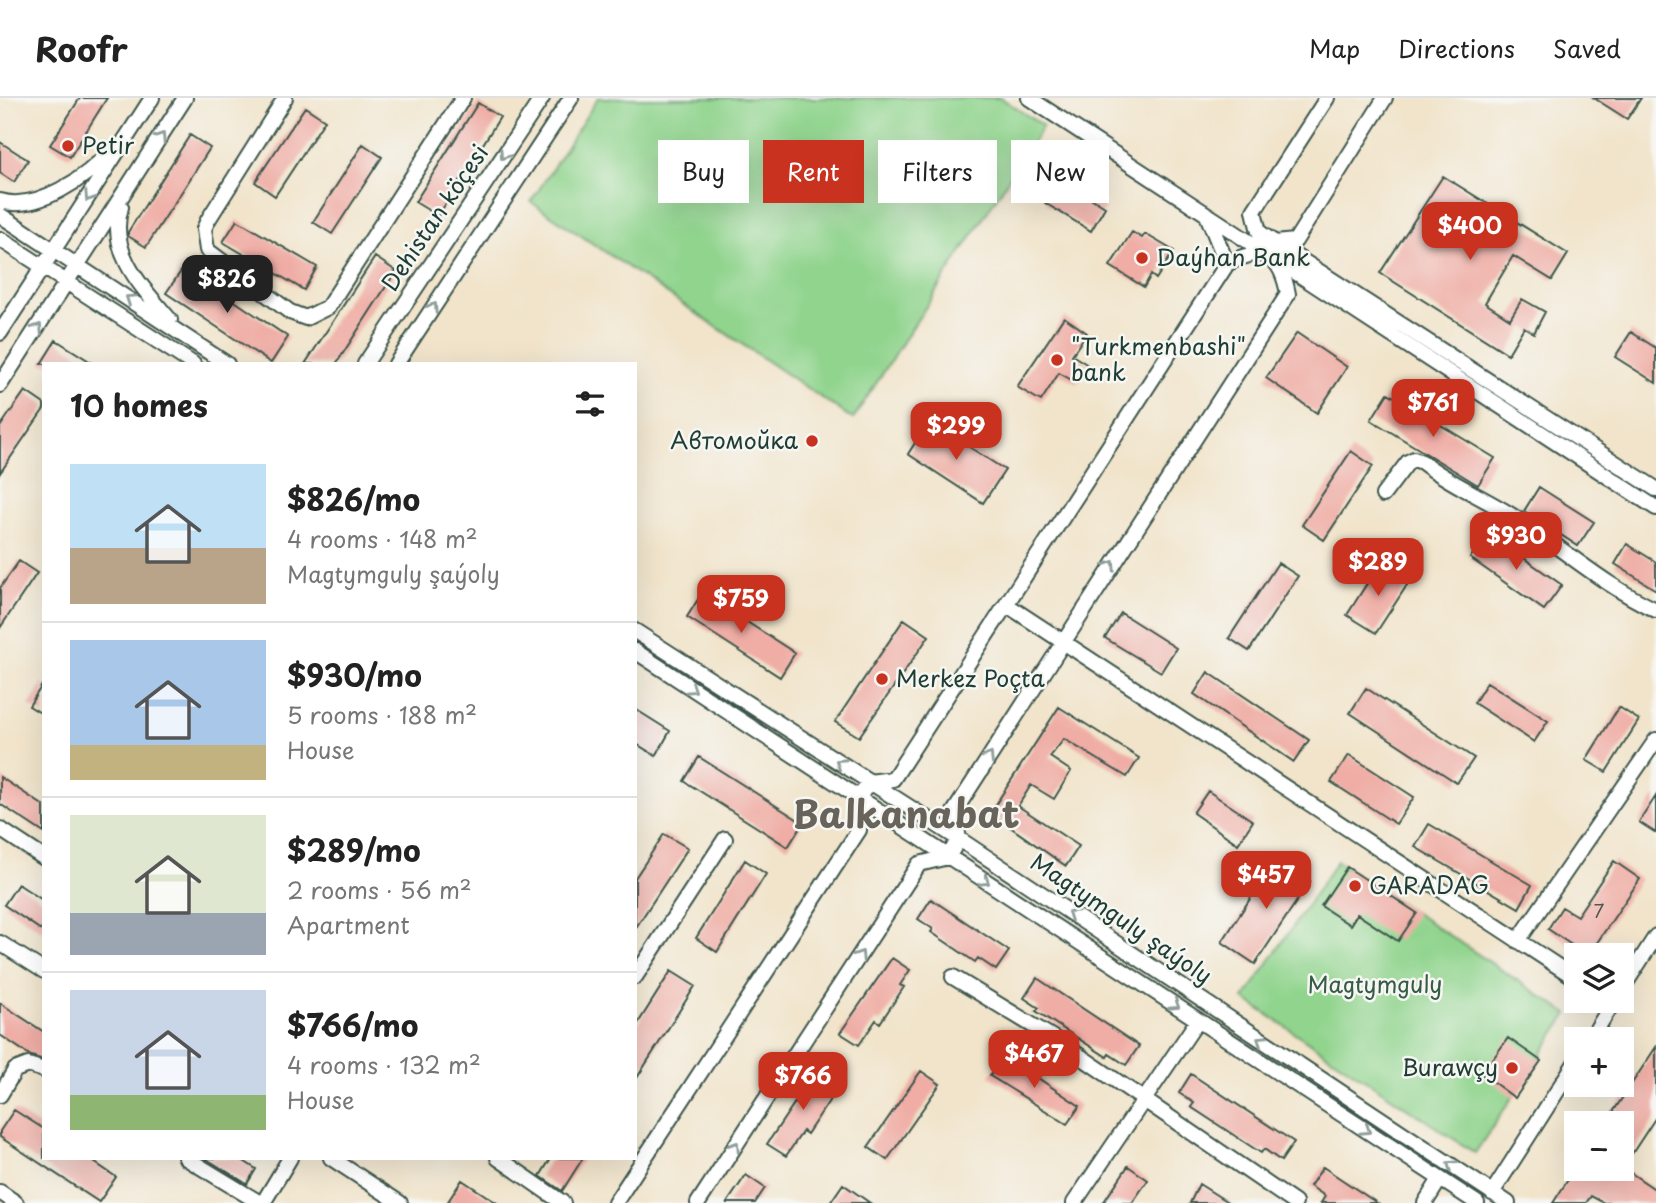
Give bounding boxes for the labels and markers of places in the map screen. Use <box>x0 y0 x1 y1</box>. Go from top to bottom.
place label: Petir <box>82 127 135 162</box>
marker: Petir <box>60 138 76 154</box>
pin: $400 <box>1429 202 1511 262</box>
place label: Daýhan Bank <box>1156 239 1310 274</box>
marker: Daýhan Bank <box>1134 250 1150 266</box>
pin: $826 <box>186 256 268 315</box>
place label: "Turkmenbashi" bank <box>1071 328 1246 389</box>
marker: "Turkmenbashi" bank <box>1049 352 1065 368</box>
pin: $761 <box>1392 380 1474 439</box>
pin: $299 <box>915 402 997 462</box>
place label: Автомойка <box>670 422 799 457</box>
marker: Автомойка <box>804 433 820 449</box>
pin: $930 <box>1475 512 1557 572</box>
pin: $289 <box>1337 538 1419 598</box>
pin: $759 <box>700 575 782 635</box>
place label: Merkez Poçta <box>896 660 1046 695</box>
marker: Merkez Poçta <box>874 671 890 687</box>
pin: $457 <box>1225 852 1307 911</box>
place label: GARADAG <box>1369 867 1489 902</box>
marker: GARADAG <box>1347 878 1363 894</box>
pin: $467 <box>993 1030 1075 1090</box>
place label: Burawçy <box>1402 1049 1498 1084</box>
pin: $766 <box>762 1052 844 1112</box>
marker: Burawçy <box>1504 1060 1520 1076</box>

